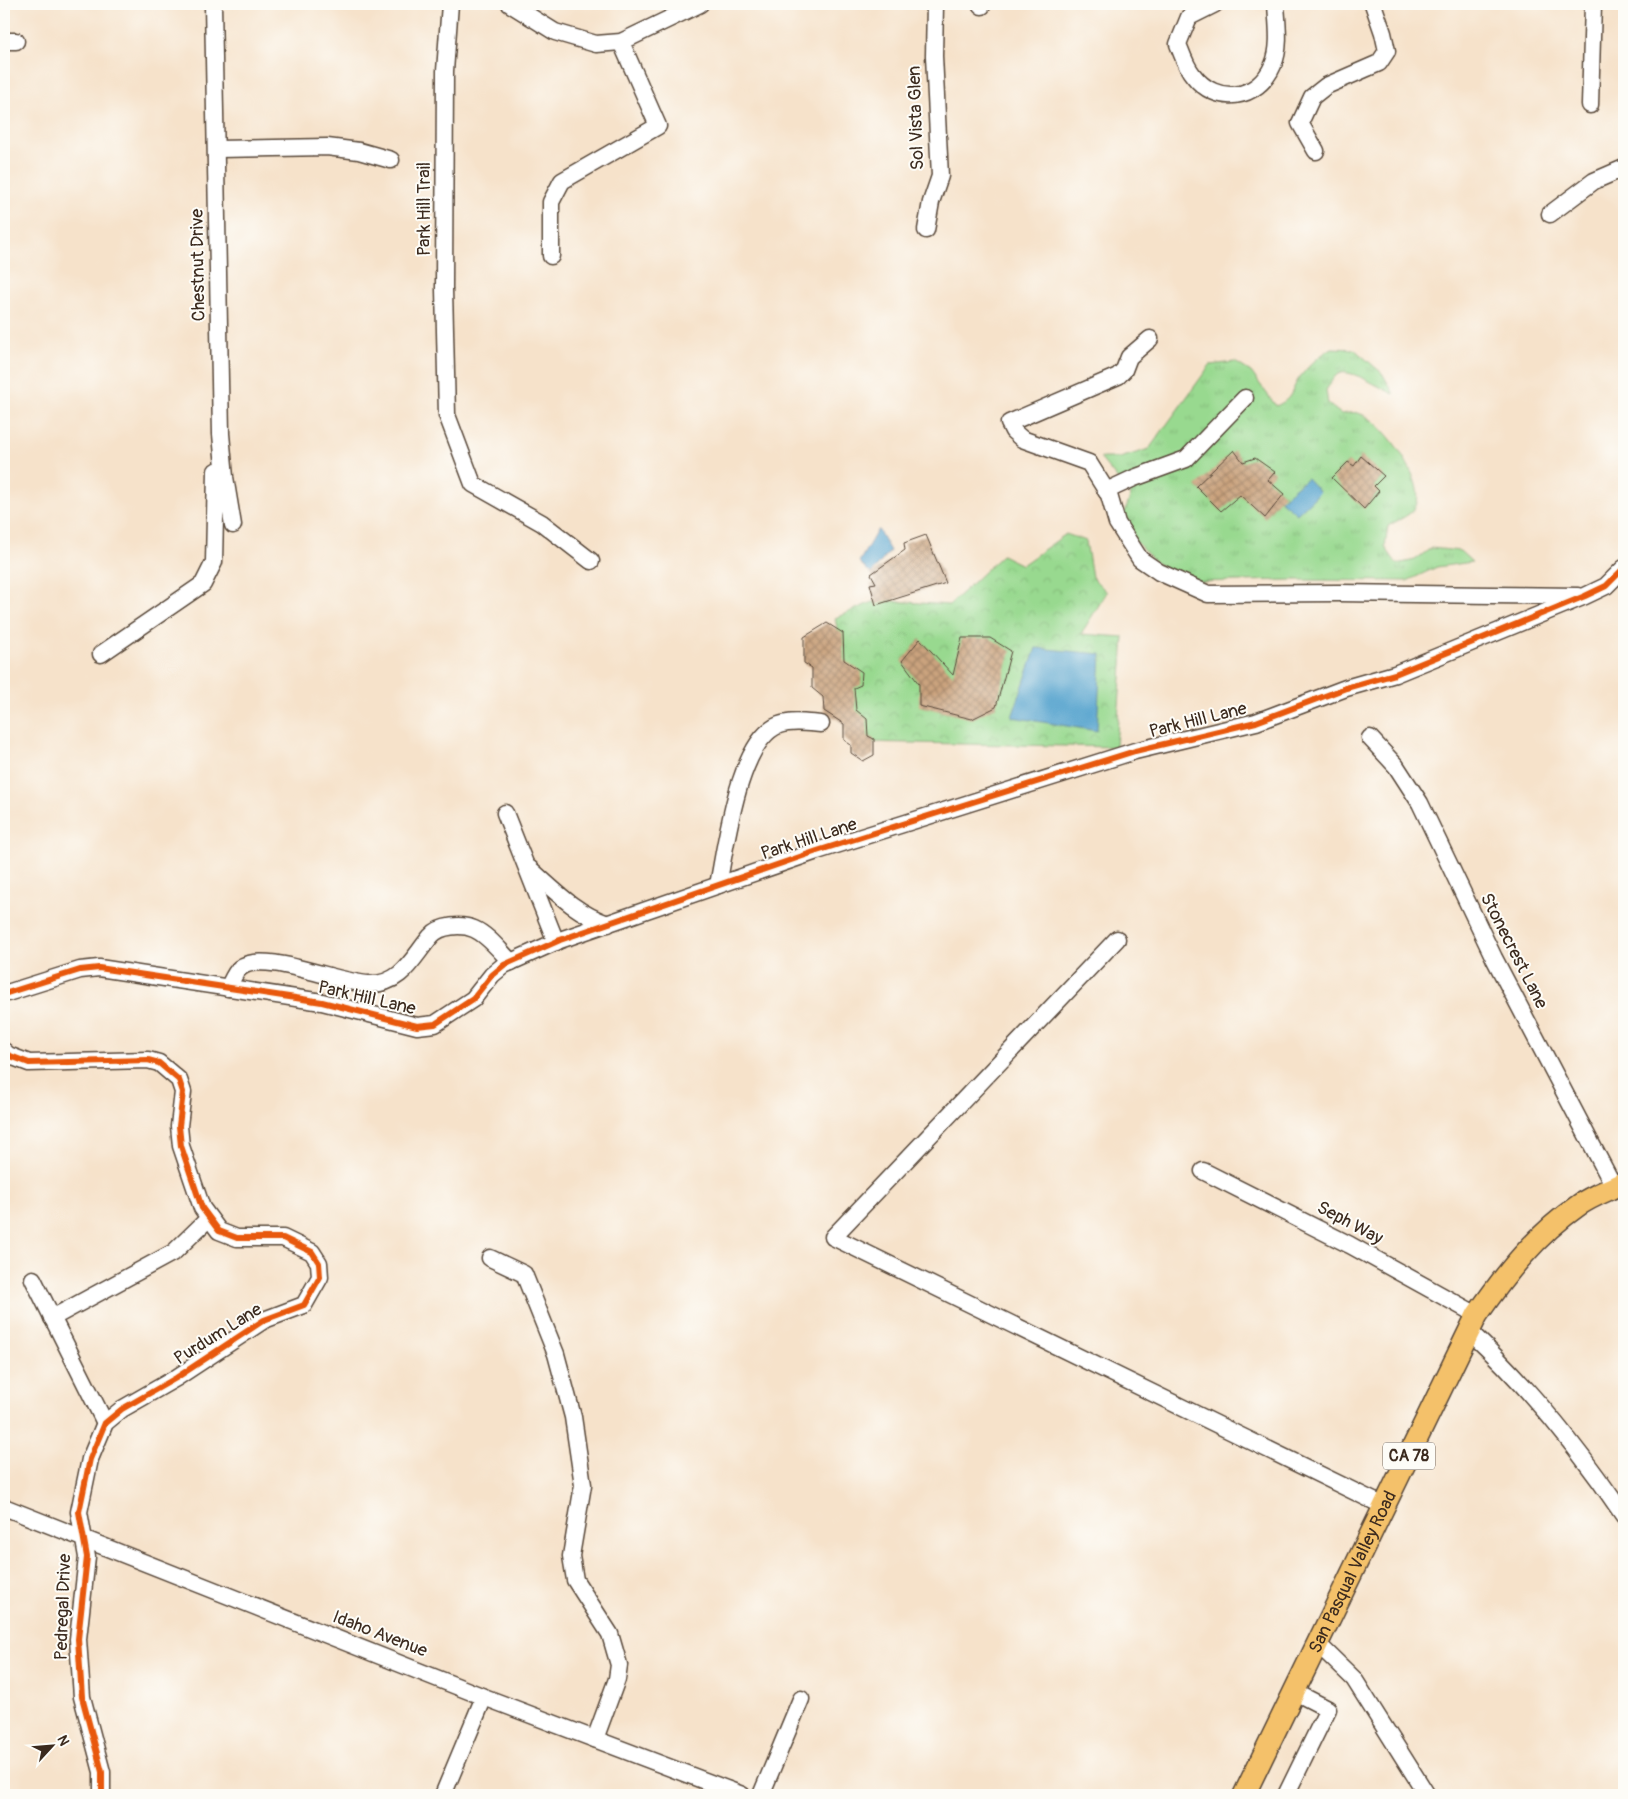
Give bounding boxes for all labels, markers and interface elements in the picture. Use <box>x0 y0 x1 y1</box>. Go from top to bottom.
street label: Sol Vista Glen <box>903 65 929 171</box>
street label: Park Hill Trail <box>413 162 436 256</box>
street label: Chestnut Drive <box>186 208 210 321</box>
street label: Park Hill Lane <box>1147 697 1249 743</box>
street label: Park Hill Lane <box>758 813 860 865</box>
street label: Stonecrest Lane <box>1475 889 1553 1013</box>
street label: Park Hill Lane <box>316 976 418 1020</box>
street label: Seph Way <box>1313 1196 1387 1250</box>
street label: Purdum Lane <box>170 1298 266 1370</box>
road number: CA 78 <box>1383 1442 1435 1470</box>
street label: San Pasqual Valley Road <box>1303 1487 1401 1657</box>
street label: Pedregal Drive <box>50 1553 76 1661</box>
street label: Idaho Avenue <box>329 1605 431 1663</box>
north arrow <box>28 1722 78 1772</box>
text: N <box>54 1733 73 1749</box>

